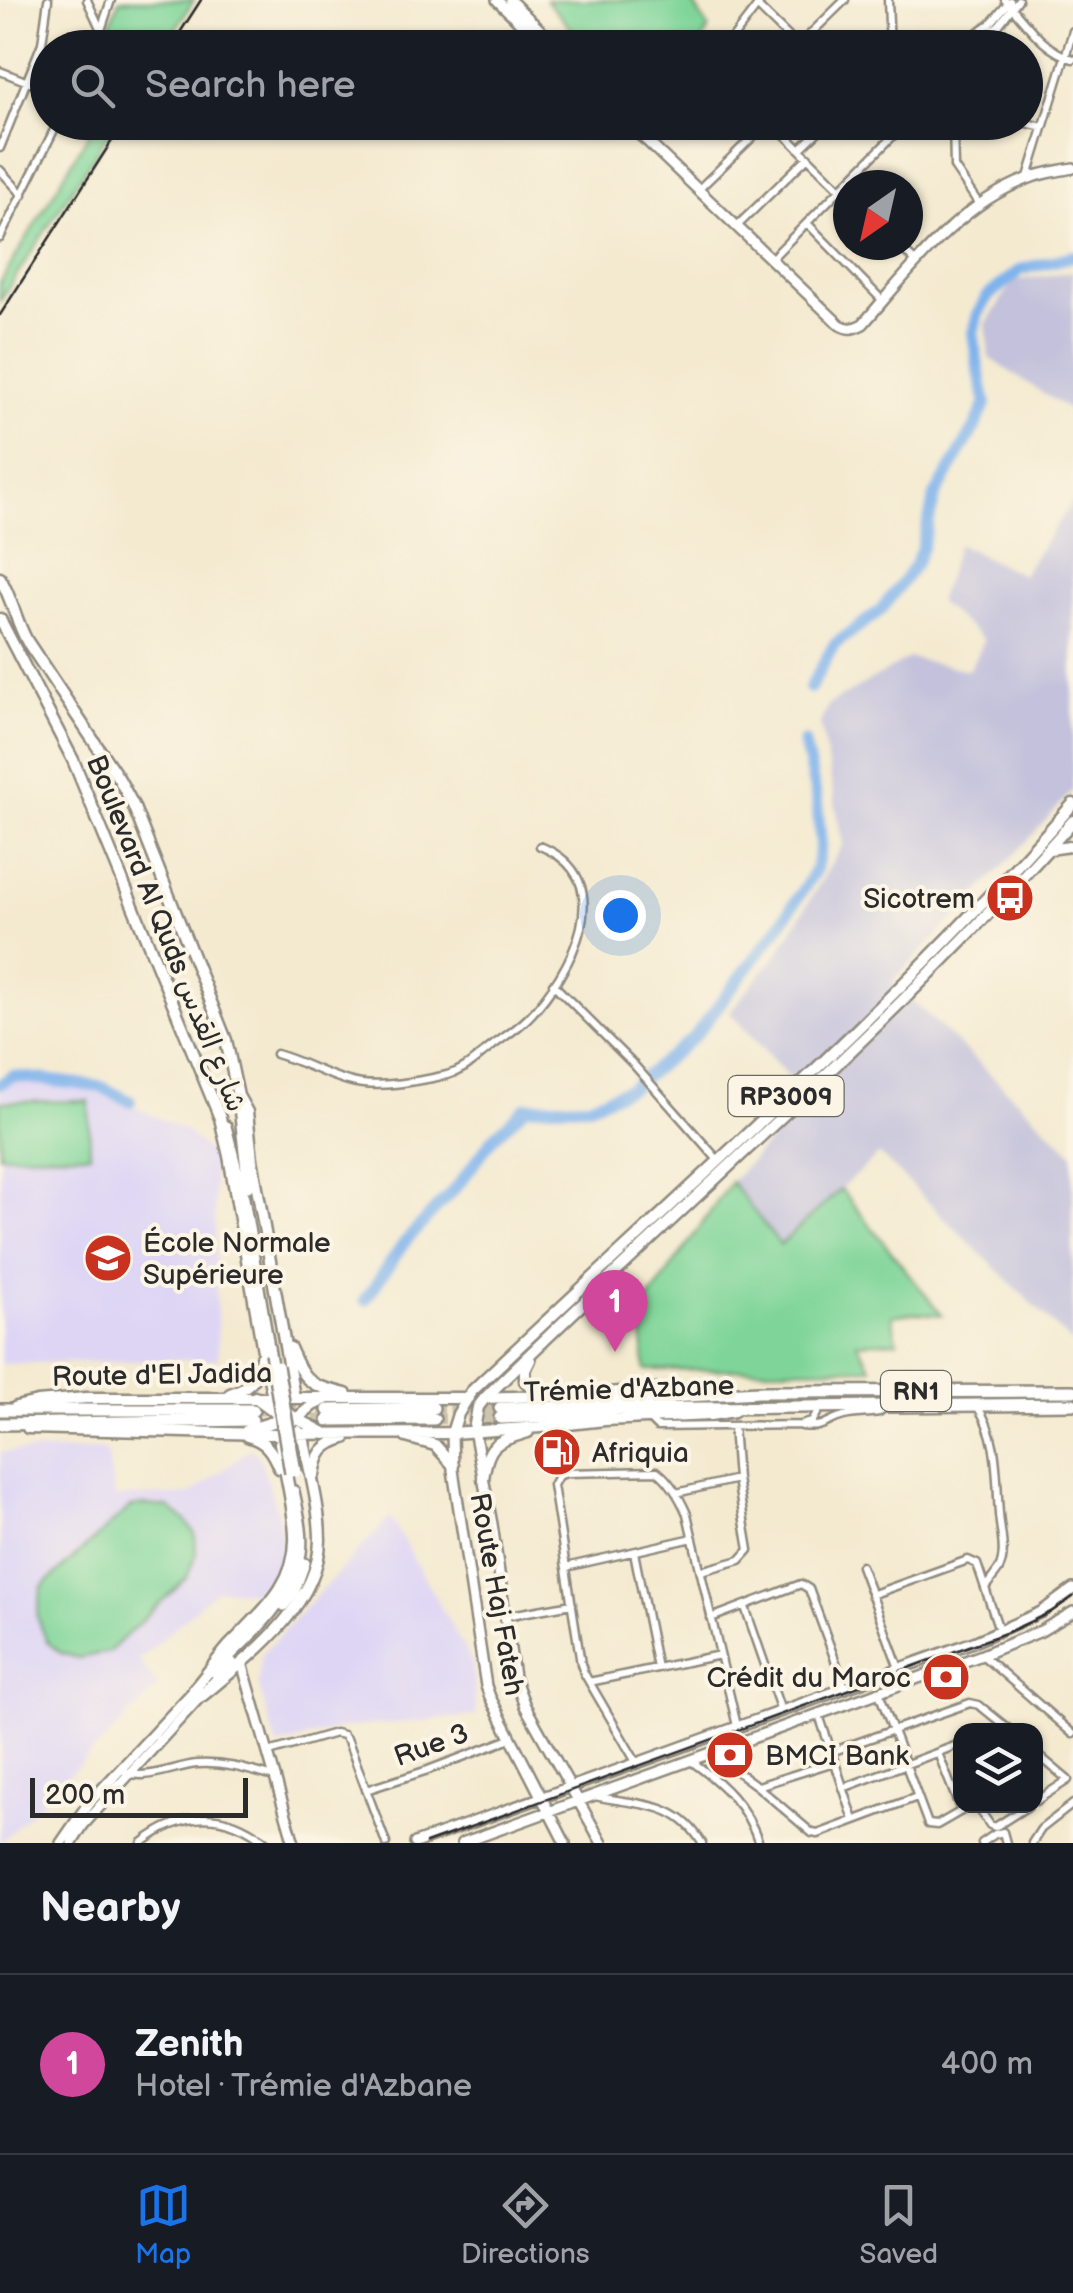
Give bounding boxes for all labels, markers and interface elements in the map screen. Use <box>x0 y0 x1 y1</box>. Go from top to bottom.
search box <box>30 30 1043 140</box>
icon: search <box>65 58 120 113</box>
text: Search here <box>145 63 356 108</box>
north arrow <box>833 170 923 260</box>
street label: Boulevard Al Quds شارع القدس <box>77 750 252 1118</box>
bus stop icon: Sicotrem <box>984 872 1036 924</box>
place label: Sicotrem <box>863 883 975 916</box>
your location <box>595 890 646 941</box>
road number: RP3009 <box>728 1076 844 1116</box>
place label: École Normale Supérieure <box>143 1226 331 1292</box>
school or university icon: École Normale Supérieure <box>82 1232 134 1284</box>
pin: 1 <box>582 1270 648 1352</box>
street label: Route d'El Jadida <box>51 1357 273 1394</box>
street label: Trémie d'Azbane <box>523 1369 735 1410</box>
road number: RN1 <box>881 1371 951 1411</box>
fuel station icon: Afriquia <box>531 1426 583 1478</box>
place label: Afriquia <box>592 1437 689 1470</box>
street label: Route Haj Fateh <box>462 1490 531 1698</box>
bank icon: Crédit du Maroc <box>920 1651 972 1703</box>
place label: Crédit du Maroc <box>706 1662 911 1695</box>
street label: Rue 3 <box>390 1717 473 1774</box>
map controls <box>953 1723 1043 1813</box>
button: layers <box>953 1723 1043 1813</box>
bank icon: BMCI Bank <box>704 1729 756 1781</box>
place label: BMCI Bank <box>765 1740 909 1773</box>
scale bar <box>30 1773 248 1818</box>
text: 200 m <box>45 1779 125 1812</box>
text: Nearby <box>40 1883 180 1934</box>
text: Zenith <box>135 2022 243 2067</box>
text: 1 <box>66 2045 79 2084</box>
text: 400 m <box>941 2045 1033 2084</box>
text: Hotel · Trémie d'Azbane <box>135 2067 472 2106</box>
tab: Map <box>135 2178 191 2271</box>
tab: Directions <box>461 2178 590 2271</box>
tab: Saved <box>860 2178 938 2271</box>

